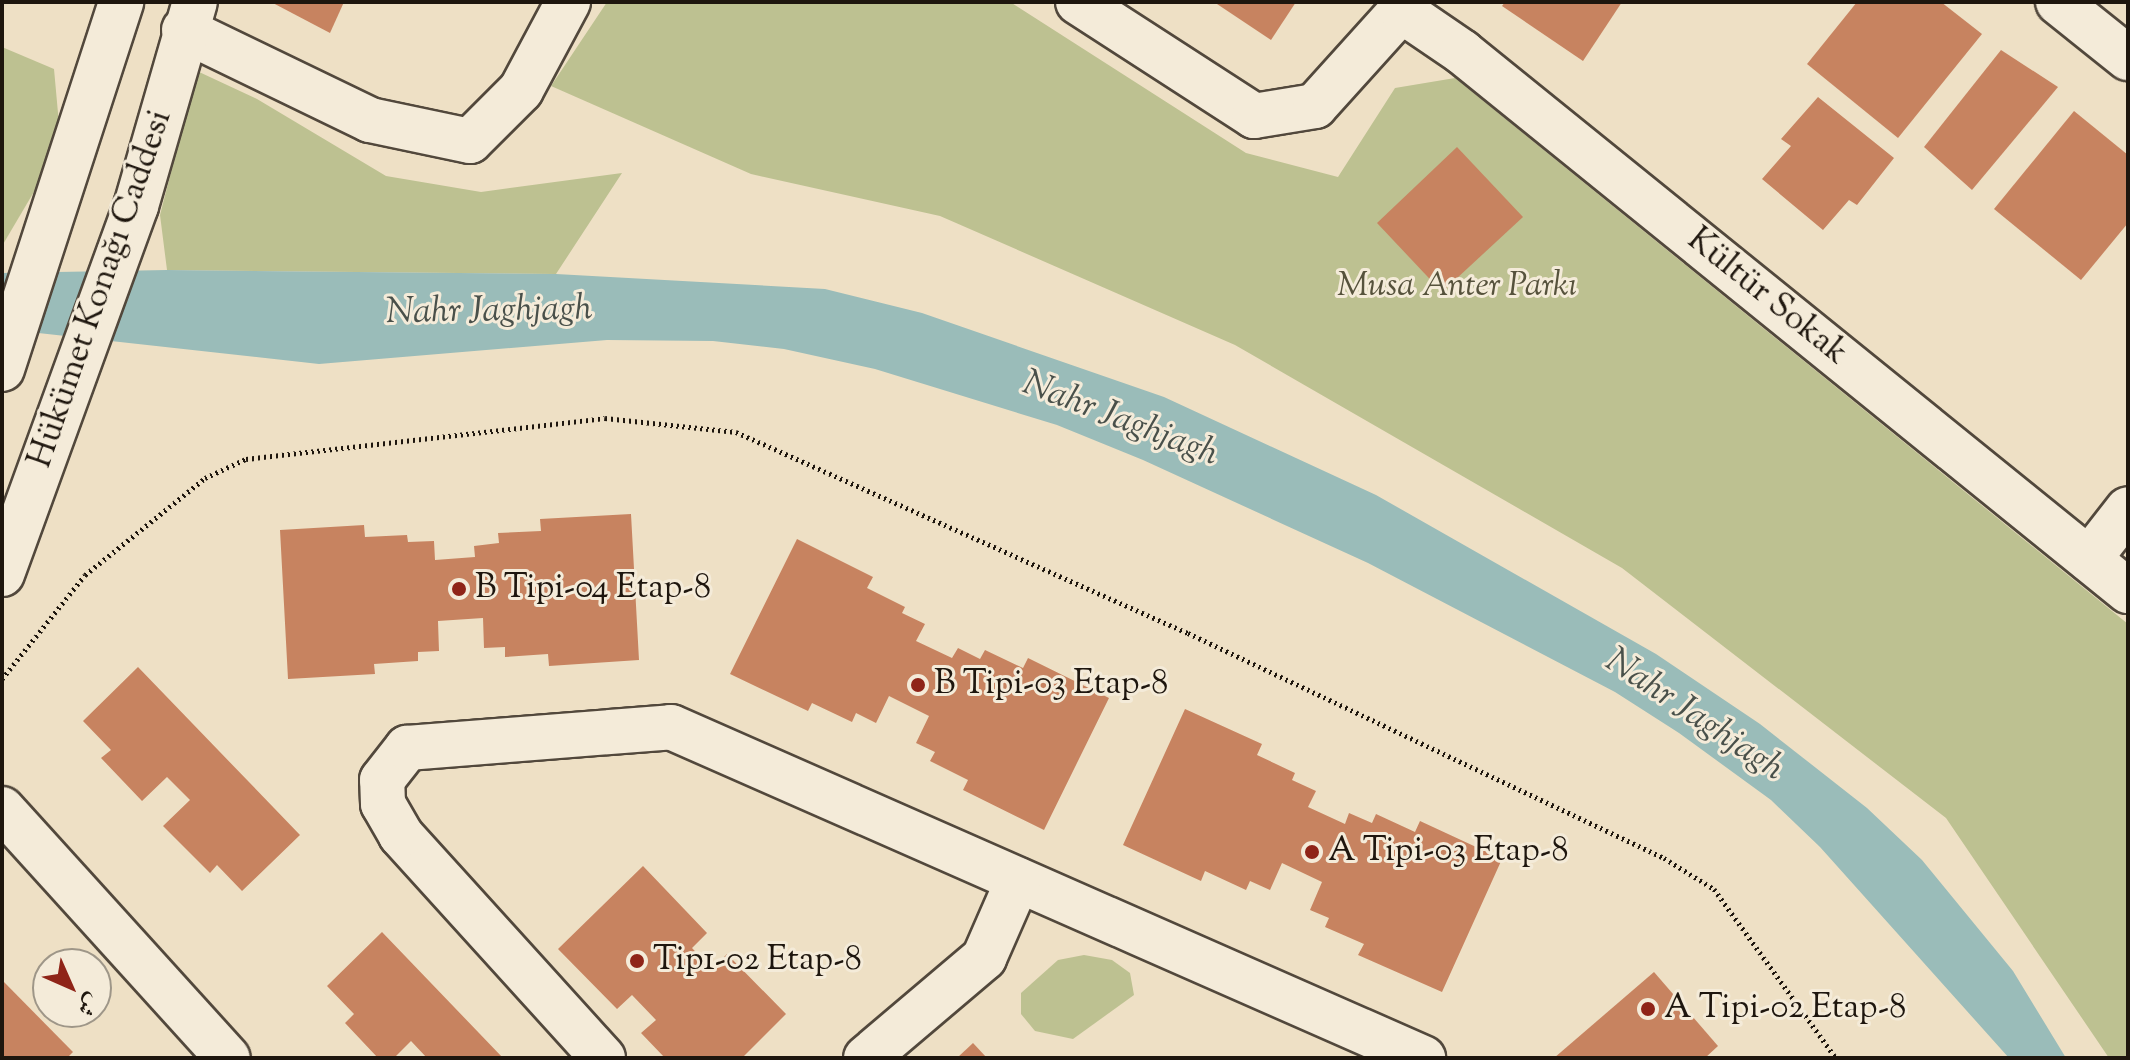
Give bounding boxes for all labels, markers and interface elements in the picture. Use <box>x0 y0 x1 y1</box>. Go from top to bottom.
street label: Hükümet Konağı Caddesi <box>21 105 181 473</box>
street label: Kültür Sokak <box>1678 220 1856 374</box>
park label: Musa Anter Parkı <box>1337 267 1577 307</box>
water label: Nahr Jaghjagh <box>385 289 593 335</box>
water label: Nahr Jaghjagh <box>1016 363 1224 477</box>
place label: B Tipi-04 Etap-8 <box>475 569 711 609</box>
marker: B Tipi-04 Etap-8 <box>450 580 468 598</box>
water label: Nahr Jaghjagh <box>1596 640 1792 792</box>
place label: B Tipi-03 Etap-8 <box>934 665 1168 705</box>
marker: B Tipi-03 Etap-8 <box>909 676 927 694</box>
place label: A Tipi-03 Etap-8 <box>1328 832 1568 872</box>
marker: A Tipi-03 Etap-8 <box>1303 843 1321 861</box>
place label: Tip1-02 Etap-8 <box>653 941 862 981</box>
north arrow <box>32 948 112 1028</box>
marker: Tip1-02 Etap-8 <box>628 952 646 970</box>
text: ش <box>69 985 107 1023</box>
place label: A Tipi-02 Etap-8 <box>1664 989 1906 1029</box>
marker: A Tipi-02 Etap-8 <box>1639 1000 1657 1018</box>

